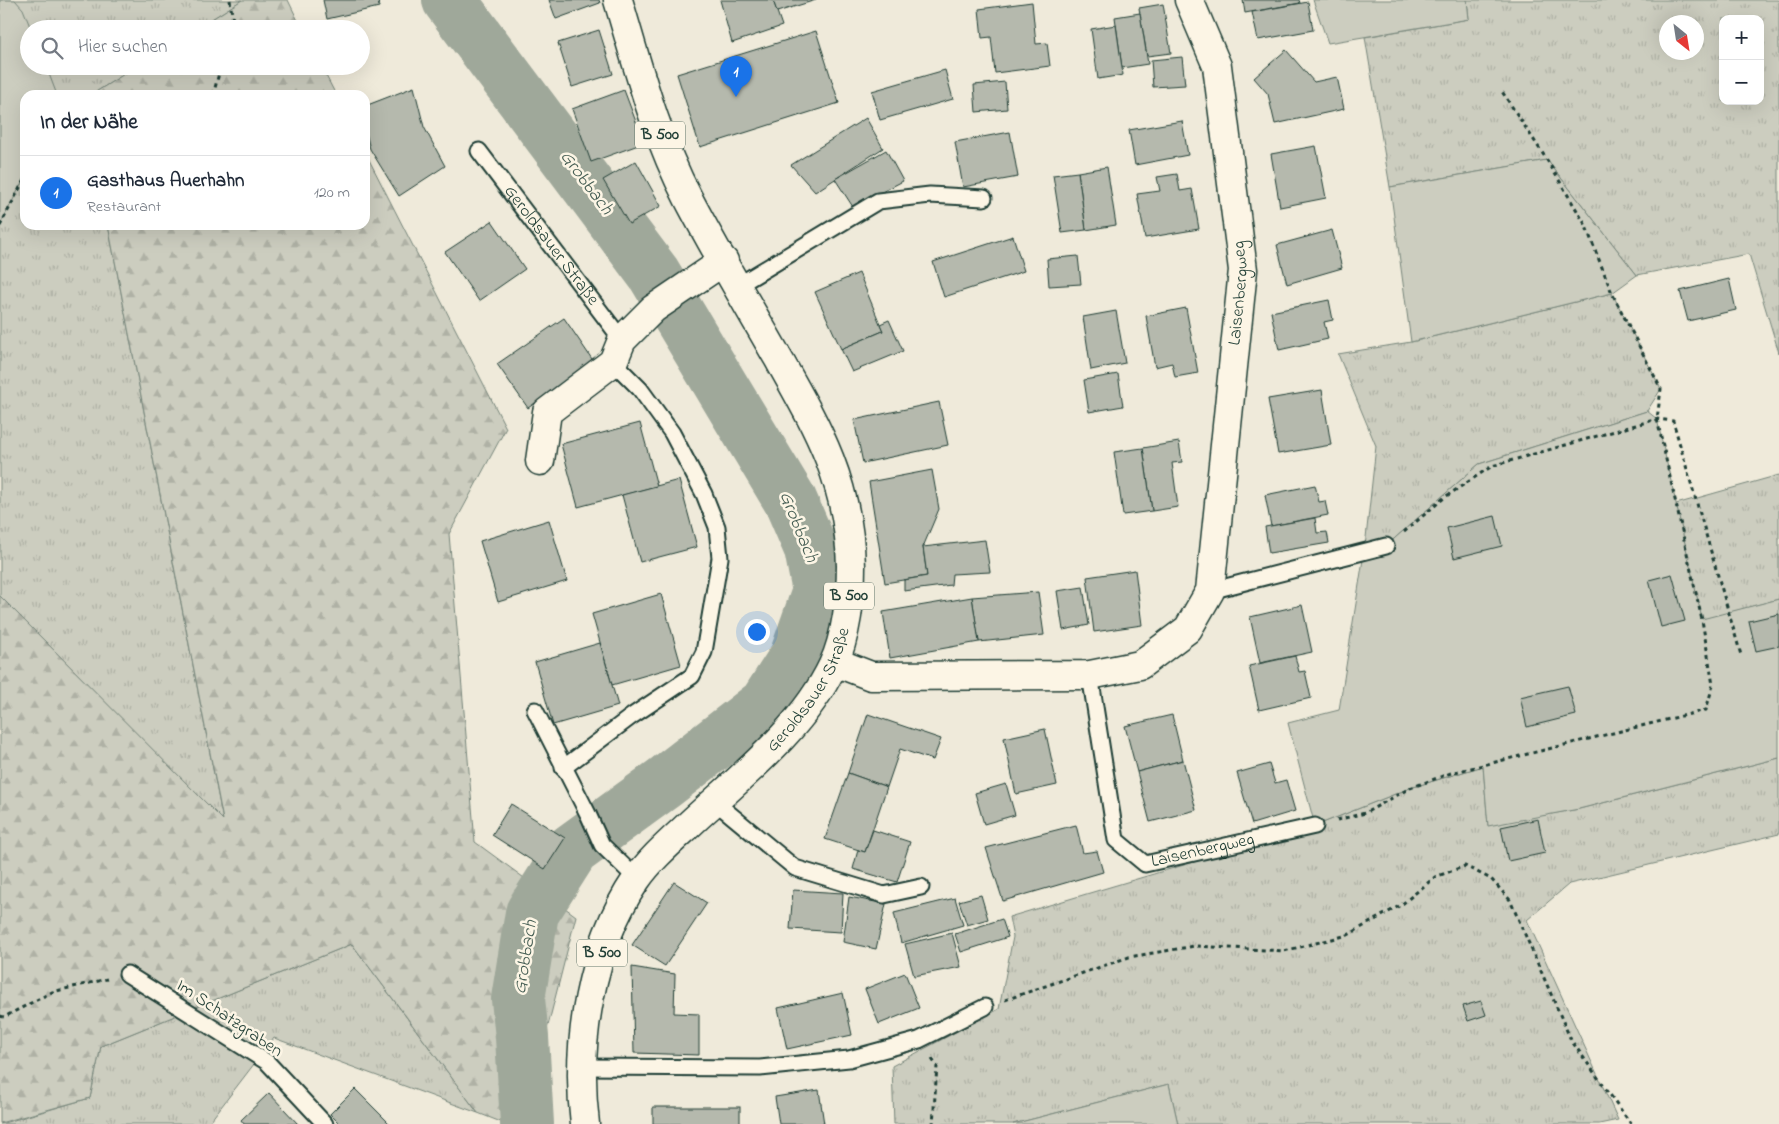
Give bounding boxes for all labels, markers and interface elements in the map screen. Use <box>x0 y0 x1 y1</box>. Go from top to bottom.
north arrow <box>1659 15 1704 60</box>
map controls <box>1719 15 1764 105</box>
button: + <box>1719 15 1764 60</box>
search box <box>20 20 370 75</box>
icon: search <box>38 34 66 62</box>
text: Hier suchen <box>78 34 167 61</box>
pin: 1 <box>720 56 752 97</box>
button: − <box>1719 60 1764 105</box>
text: In der Nähe <box>40 108 138 138</box>
road number: B 500 <box>635 122 685 148</box>
water label: Grobbach <box>553 145 620 222</box>
text: Gasthaus Auerhahn <box>87 168 244 195</box>
street label: Geroldsauer Straße <box>497 180 605 312</box>
text: 1 <box>53 181 59 205</box>
text: 120 m <box>314 181 350 205</box>
text: Restaurant <box>87 195 161 219</box>
street label: Laisenbergweg <box>1222 239 1257 347</box>
water label: Grobbach <box>772 487 825 567</box>
road number: B 500 <box>824 582 874 610</box>
your location <box>744 619 770 645</box>
street label: Geroldsauer Straße <box>761 624 858 759</box>
street label: Laisenbergweg <box>1149 827 1257 875</box>
water label: Grobbach <box>507 917 545 996</box>
road number: B 500 <box>577 940 627 966</box>
street label: Im Schatzgraben <box>170 974 288 1065</box>

